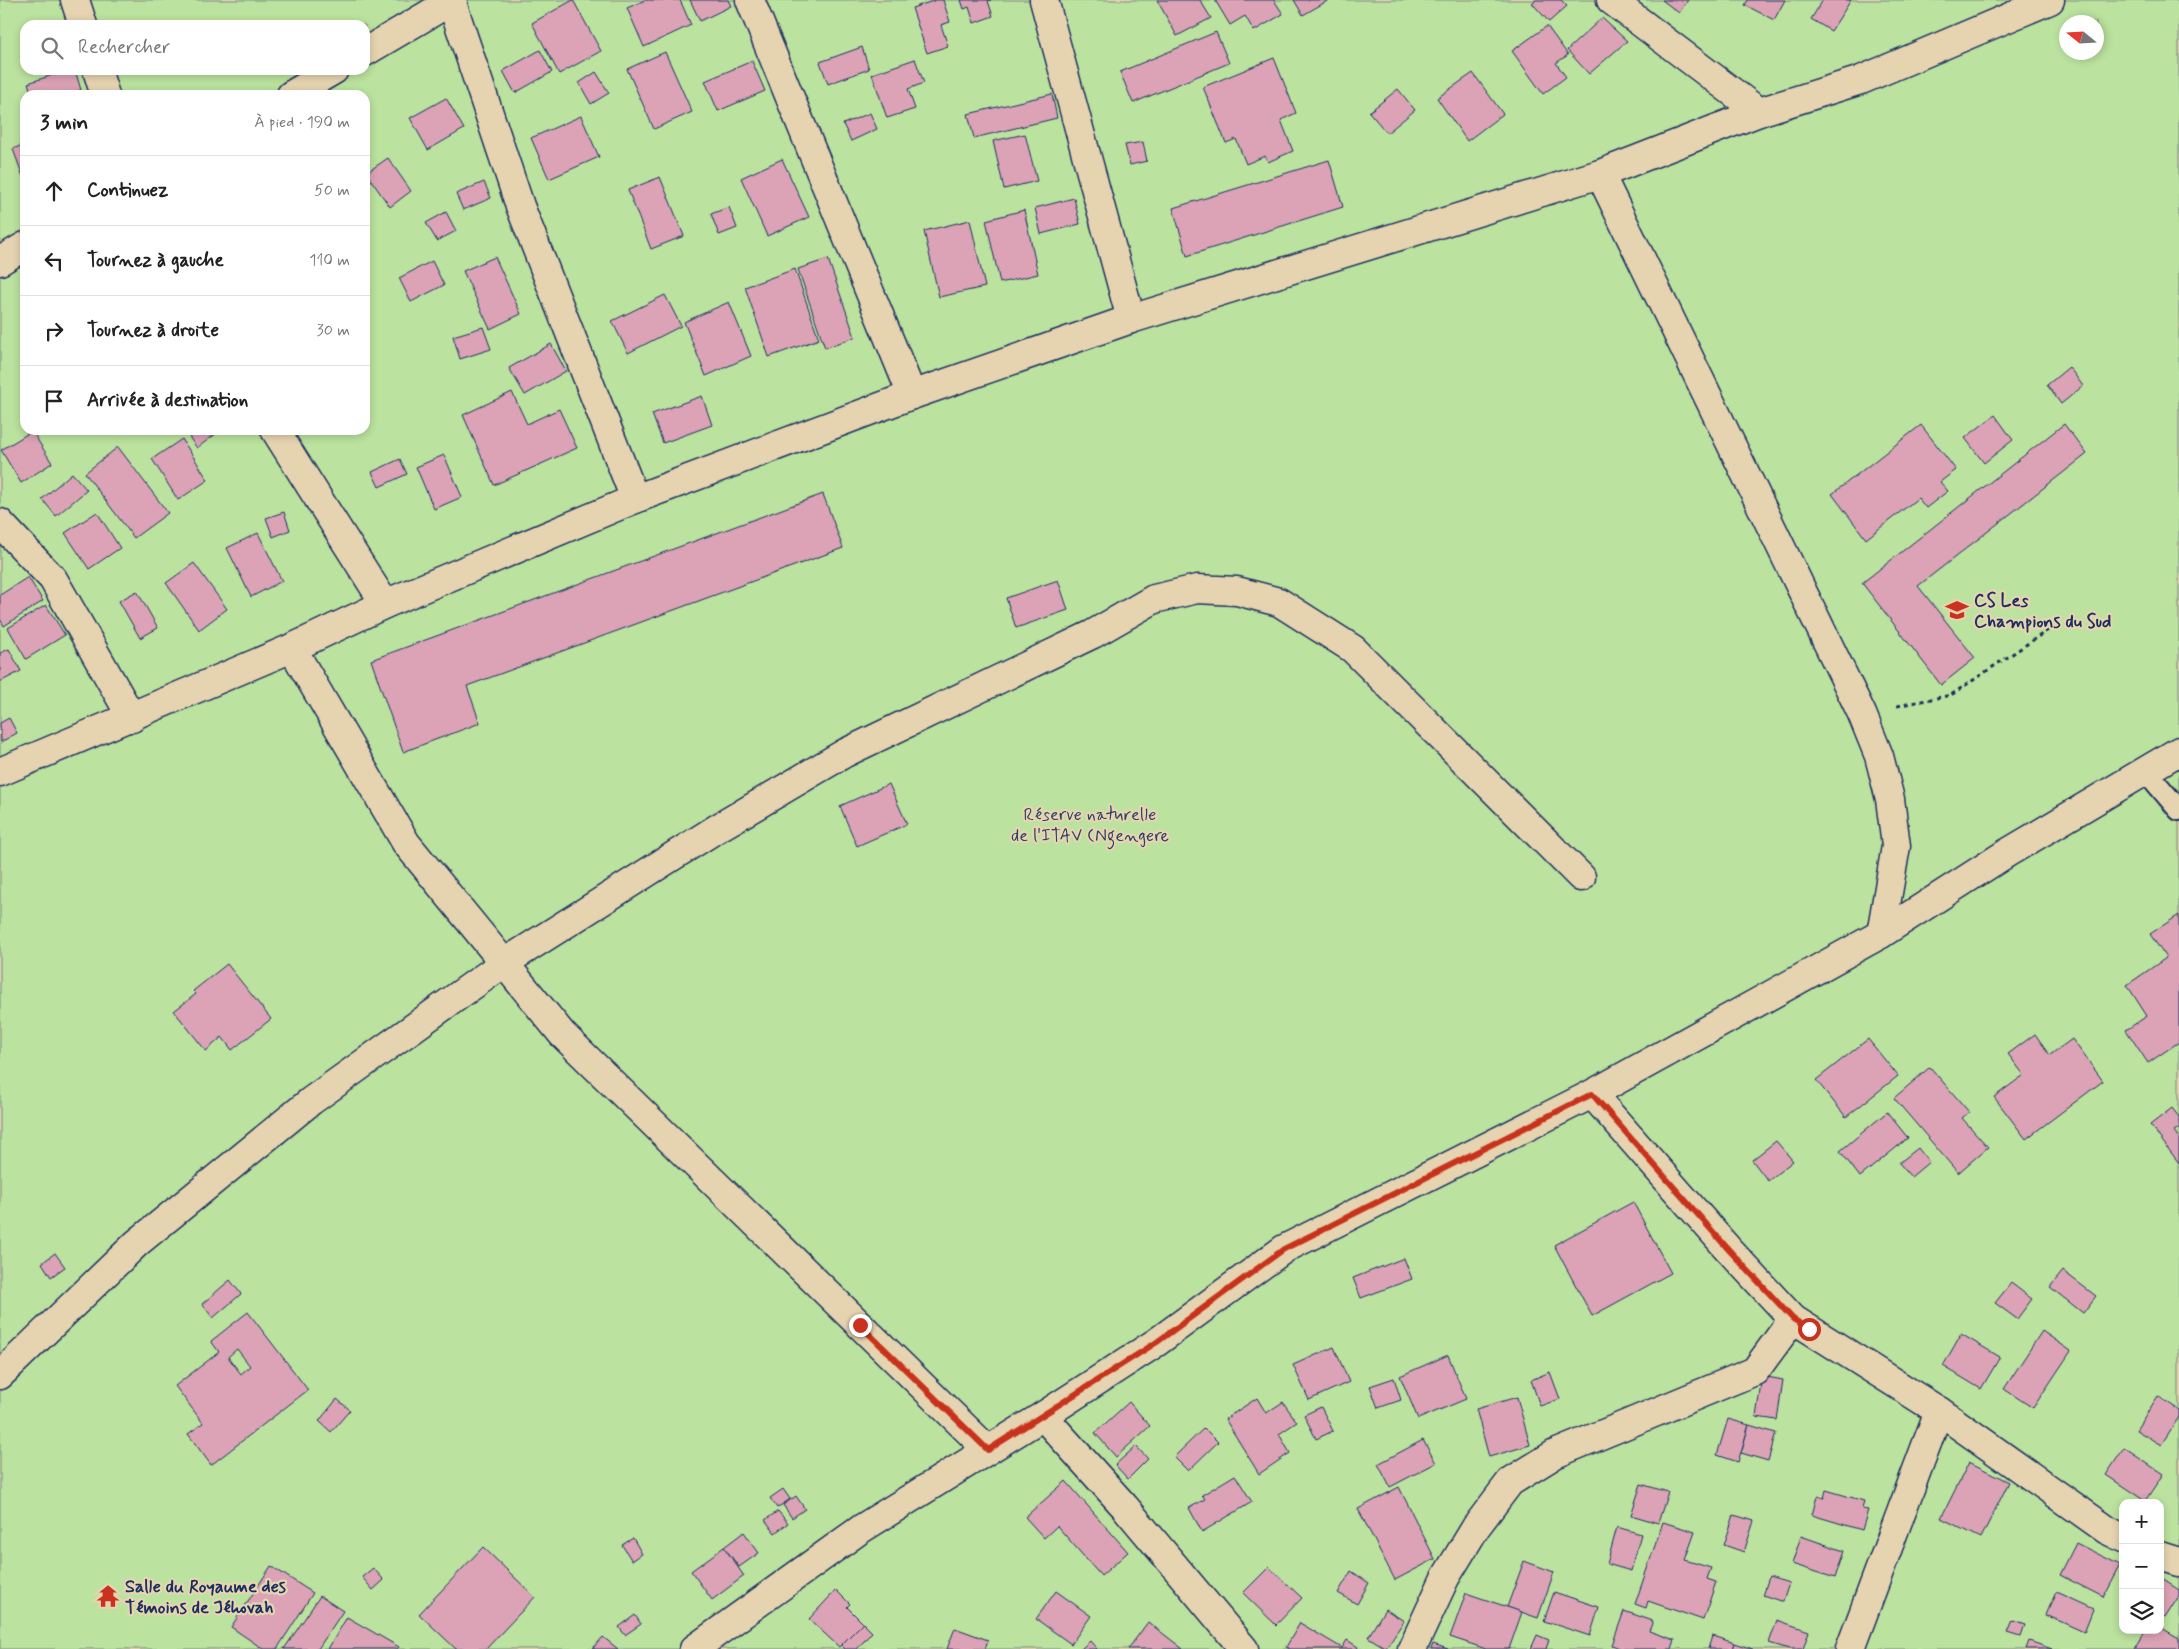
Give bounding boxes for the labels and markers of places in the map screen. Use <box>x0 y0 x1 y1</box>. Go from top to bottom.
place label: CS Les Champions du Sud <box>1974 589 2111 634</box>
school or university icon: CS Les Champions du Sud <box>1944 597 1970 623</box>
place label: Salle du Royaume des Témoins de Jéhovah <box>125 1575 286 1620</box>
temple icon: Salle du Royaume des Témoins de Jéhovah <box>95 1583 121 1609</box>

